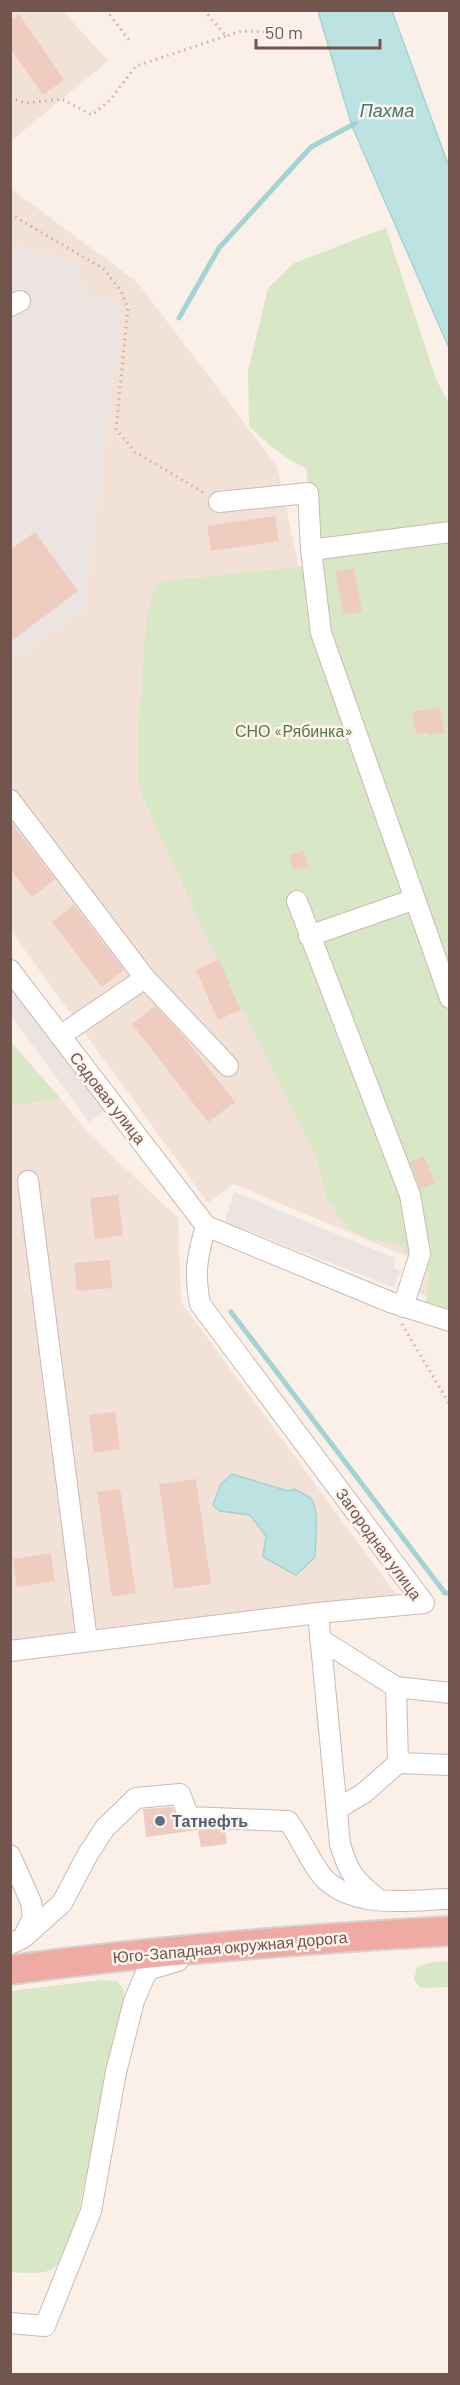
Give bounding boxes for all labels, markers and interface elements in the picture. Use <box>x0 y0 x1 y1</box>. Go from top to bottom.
scale bar <box>256 12 380 50</box>
text: 50 m <box>265 21 303 43</box>
water label: Пахма <box>360 99 414 121</box>
park label: СНО «Рябинка» <box>235 721 353 740</box>
street label: Садовая улица <box>66 1048 150 1148</box>
street label: Загородная улица <box>333 1484 426 1603</box>
place label: Татнефть <box>172 1811 248 1830</box>
marker: Татнефть <box>153 1814 167 1828</box>
street label: Юго-Западная окружная дорога <box>112 1927 348 1966</box>

